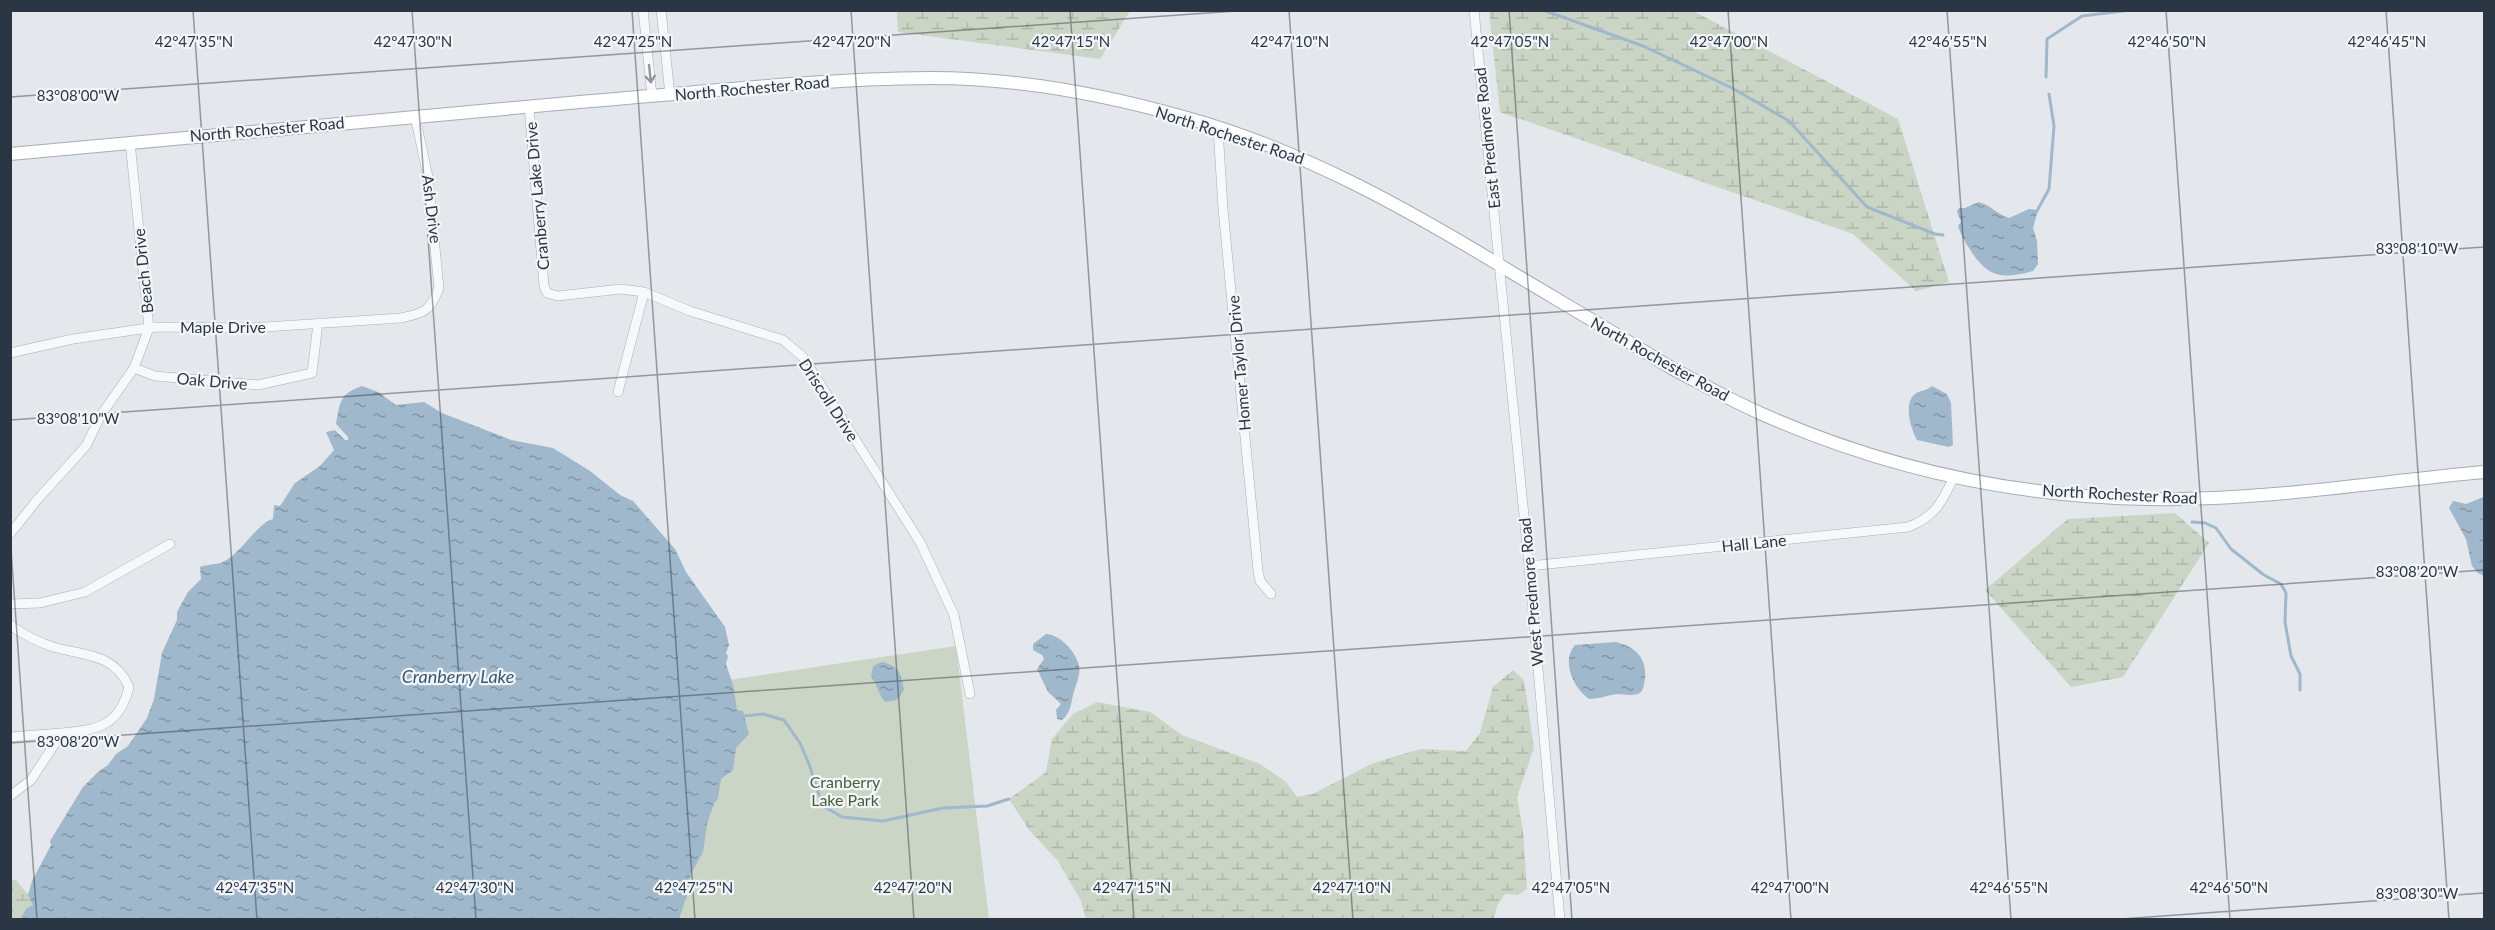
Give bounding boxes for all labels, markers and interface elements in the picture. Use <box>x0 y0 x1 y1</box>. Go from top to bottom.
text: 42°47'35"N <box>155 32 233 50</box>
text: 42°47'30"N <box>374 32 452 50</box>
text: 42°47'25"N <box>594 32 672 50</box>
text: 42°47'20"N <box>813 32 891 50</box>
text: 42°47'15"N <box>1032 32 1110 50</box>
text: 42°47'10"N <box>1251 32 1329 50</box>
text: 42°47'05"N <box>1471 32 1549 50</box>
text: 42°47'00"N <box>1690 32 1768 50</box>
text: 42°46'55"N <box>1909 32 1987 50</box>
text: 42°46'50"N <box>2128 32 2206 50</box>
text: 42°46'45"N <box>2348 32 2426 50</box>
one-way arrow <box>645 64 656 84</box>
street label: East Predmore Road <box>1470 66 1503 210</box>
street label: North Rochester Road <box>674 71 830 104</box>
text: 83°08'00"W <box>37 86 120 104</box>
street label: North Rochester Road <box>1153 101 1307 168</box>
street label: North Rochester Road <box>189 112 345 145</box>
street label: Cranberry Lake Drive <box>521 121 552 271</box>
street label: Ash Drive <box>419 174 446 244</box>
street label: Beach Drive <box>129 228 156 315</box>
text: 83°08'10"W <box>2376 239 2459 257</box>
street label: Homer Taylor Drive <box>1223 294 1254 432</box>
street label: North Rochester Road <box>1588 313 1733 405</box>
street label: Maple Drive <box>180 317 266 336</box>
street label: Driscoll Drive <box>796 355 863 445</box>
street label: Oak Drive <box>176 368 248 393</box>
text: 83°08'10"W <box>37 409 120 427</box>
street label: North Rochester Road <box>2042 480 2198 507</box>
street label: West Predmore Road <box>1515 517 1546 667</box>
street label: Hall Lane <box>1721 530 1787 555</box>
text: 83°08'20"W <box>2376 562 2459 580</box>
water label: Cranberry Lake <box>402 665 514 687</box>
text: 83°08'20"W <box>37 732 120 750</box>
park label: Cranberry Lake Park <box>810 772 881 809</box>
text: 42°47'35"N <box>216 878 294 896</box>
text: 42°47'30"N <box>436 878 514 896</box>
text: 42°47'25"N <box>655 878 733 896</box>
text: 42°47'20"N <box>874 878 952 896</box>
text: 42°47'15"N <box>1093 878 1171 896</box>
text: 42°47'10"N <box>1313 878 1391 896</box>
text: 42°47'05"N <box>1532 878 1610 896</box>
text: 42°47'00"N <box>1751 878 1829 896</box>
text: 42°46'55"N <box>1970 878 2048 896</box>
text: 42°46'50"N <box>2190 878 2268 896</box>
text: 83°08'30"W <box>2376 884 2459 902</box>

